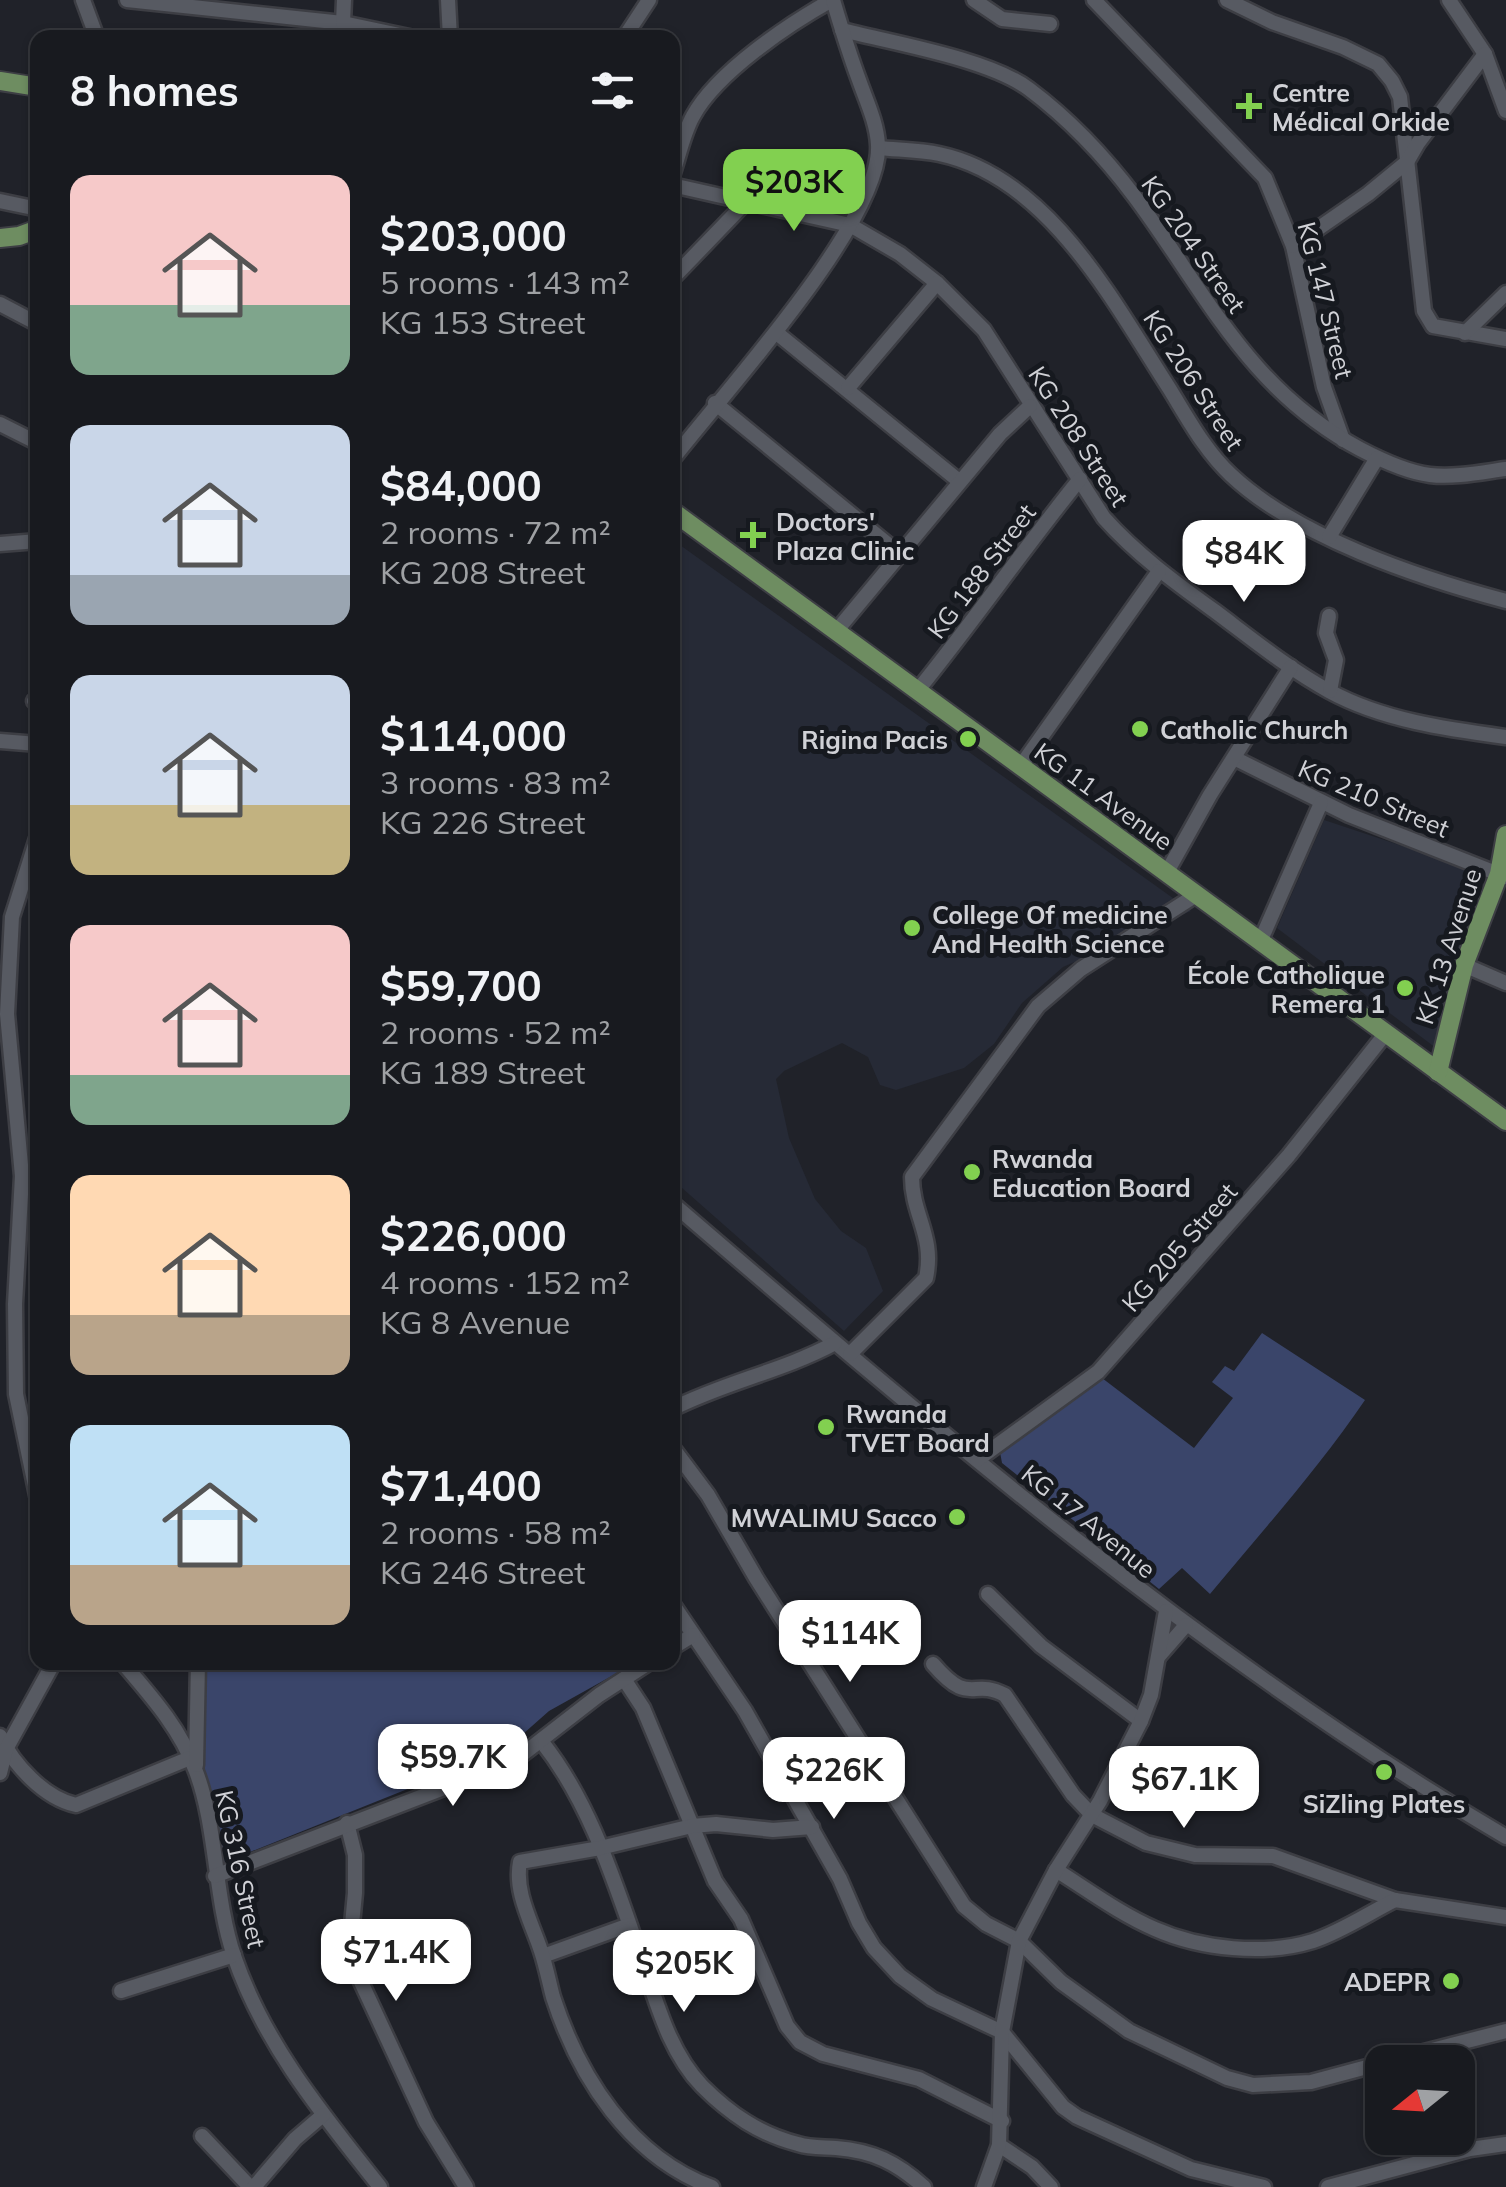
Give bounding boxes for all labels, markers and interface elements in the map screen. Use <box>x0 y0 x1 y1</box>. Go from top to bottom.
icon: filters <box>585 63 640 118</box>
text: 8 homes <box>70 64 239 117</box>
place label: Centre Médical Orkide <box>1272 77 1450 137</box>
marker: Centre Médical Orkide <box>1236 93 1262 119</box>
pin: $203K <box>724 149 864 234</box>
text: $203K <box>745 161 843 201</box>
street label: KG 204 Street <box>1135 169 1253 319</box>
text: $203,000 <box>380 209 567 262</box>
icon: home <box>150 215 270 335</box>
street label: KG 147 Street <box>1292 218 1361 382</box>
text: 5 rooms · 143 m² <box>380 262 630 302</box>
text: KG 153 Street <box>380 302 586 342</box>
street label: KG 206 Street <box>1137 304 1251 456</box>
street label: KG 208 Street <box>1022 360 1136 512</box>
text: $84,000 <box>380 459 542 512</box>
icon: home <box>150 465 270 585</box>
street label: KG 188 Street <box>920 497 1042 644</box>
place label: Doctors' Plaza Clinic <box>776 506 914 566</box>
text: 2 rooms · 72 m² <box>380 512 611 552</box>
pin: $84K <box>1185 520 1303 605</box>
marker: Doctors' Plaza Clinic <box>740 522 766 548</box>
text: $84K <box>1205 532 1283 572</box>
text: KG 208 Street <box>380 552 586 592</box>
text: $114,000 <box>380 709 567 762</box>
place label: Catholic Church <box>1160 714 1348 745</box>
icon: home <box>150 715 270 835</box>
marker: Catholic Church <box>1129 718 1151 740</box>
place label: Rigina Pacis <box>801 724 948 755</box>
marker: Rigina Pacis <box>957 728 979 750</box>
street label: KG 11 Avenue <box>1029 735 1179 857</box>
street label: KG 210 Street <box>1294 752 1454 844</box>
text: 3 rooms · 83 m² <box>380 762 611 802</box>
text: KG 226 Street <box>380 802 586 842</box>
street label: KK 13 Avenue <box>1408 864 1488 1028</box>
place label: College Of medicine And Health Science <box>932 899 1168 959</box>
marker: College Of medicine And Health Science <box>901 917 923 939</box>
text: $59,700 <box>380 959 542 1012</box>
place label: École Catholique Remera 1 <box>1187 959 1385 1019</box>
icon: home <box>150 965 270 1085</box>
marker: École Catholique Remera 1 <box>1394 977 1416 999</box>
text: 2 rooms · 52 m² <box>380 1012 611 1052</box>
text: KG 189 Street <box>380 1052 586 1092</box>
place label: Rwanda Education Board <box>992 1143 1191 1203</box>
marker: Rwanda Education Board <box>961 1161 983 1183</box>
street label: KG 205 Street <box>1115 1176 1244 1318</box>
text: $226,000 <box>380 1209 567 1262</box>
icon: home <box>150 1215 270 1335</box>
text: 4 rooms · 152 m² <box>380 1262 630 1302</box>
text: KG 8 Avenue <box>380 1302 570 1342</box>
place label: Rwanda TVET Board <box>846 1398 990 1458</box>
marker: Rwanda TVET Board <box>815 1416 837 1438</box>
street label: KG 17 Avenue <box>1016 1457 1162 1585</box>
text: $71,400 <box>380 1459 542 1512</box>
icon: home <box>150 1465 270 1585</box>
place label: MWALIMU Sacco <box>731 1502 937 1533</box>
marker: MWALIMU Sacco <box>946 1506 968 1528</box>
text: 2 rooms · 58 m² <box>380 1512 611 1552</box>
text: KG 246 Street <box>380 1552 586 1592</box>
pin: $114K <box>780 1600 920 1685</box>
text: $114K <box>801 1612 899 1652</box>
pin: $59.7K <box>372 1724 534 1809</box>
text: $59.7K <box>400 1736 506 1776</box>
pin: $226K <box>764 1737 904 1822</box>
pin: $67.1K <box>1103 1746 1265 1831</box>
text: $226K <box>785 1749 883 1789</box>
text: $67.1K <box>1131 1758 1237 1798</box>
marker: SiZling Plates <box>1373 1761 1395 1783</box>
street label: KG 316 Street <box>209 1787 273 1951</box>
place label: SiZling Plates <box>1303 1788 1465 1819</box>
pin: $71.4K <box>315 1919 477 2004</box>
pin: $205K <box>614 1930 754 2015</box>
text: $71.4K <box>343 1931 449 1971</box>
text: $205K <box>635 1942 733 1982</box>
place label: ADEPR <box>1344 1966 1431 1997</box>
marker: ADEPR <box>1440 1970 1462 1992</box>
north arrow <box>1365 2045 1475 2155</box>
map controls <box>1365 2045 1475 2155</box>

